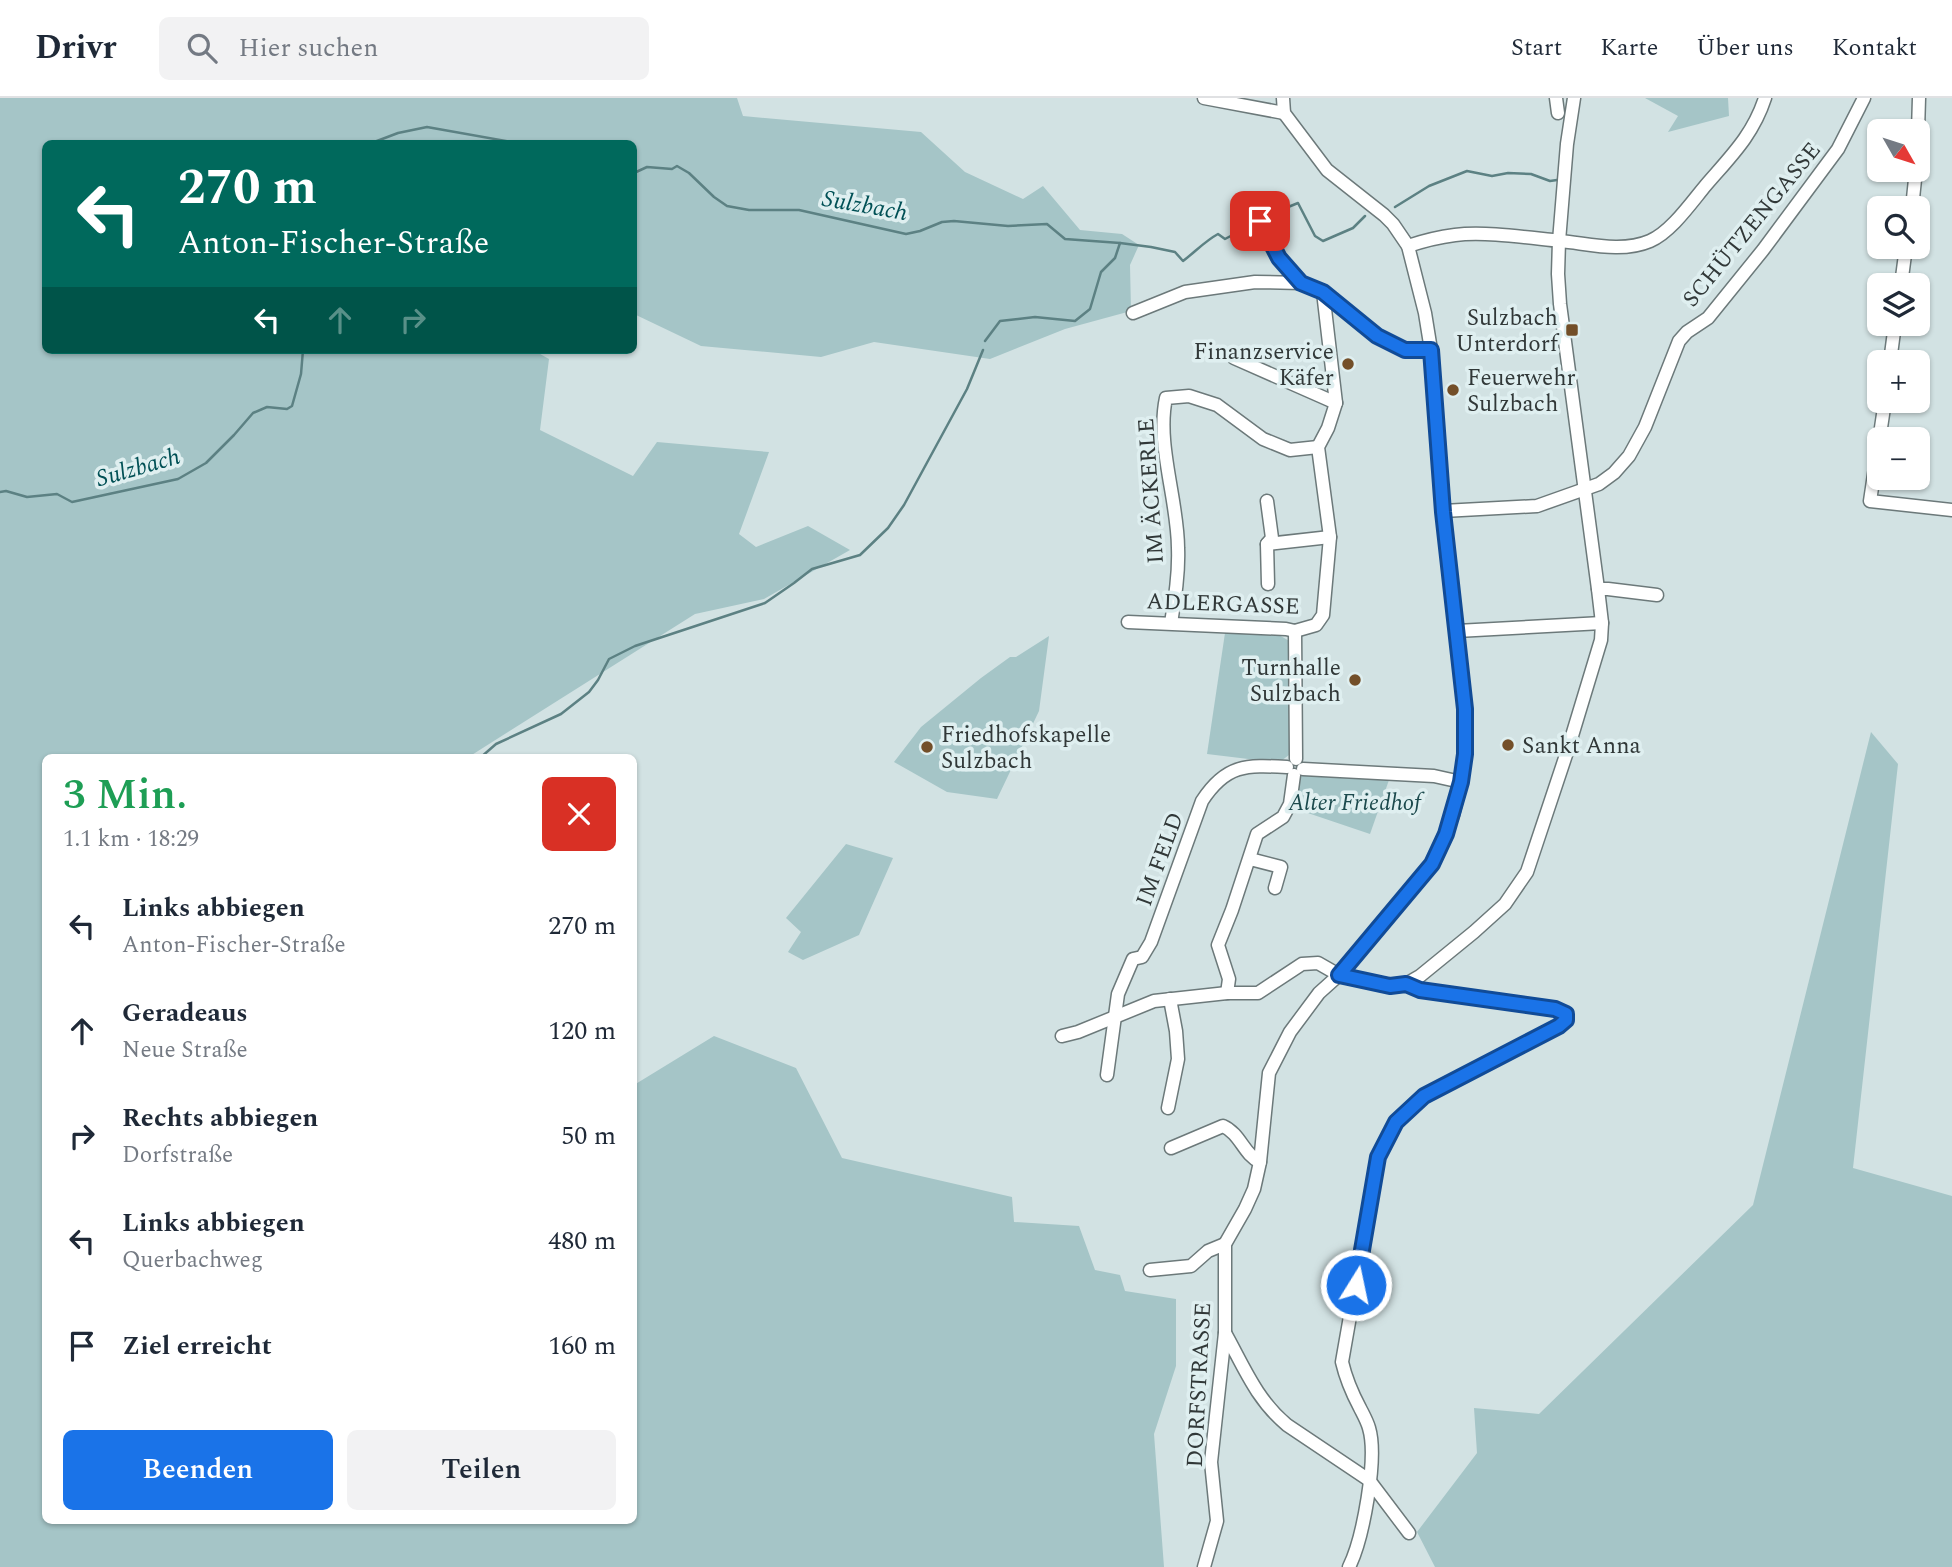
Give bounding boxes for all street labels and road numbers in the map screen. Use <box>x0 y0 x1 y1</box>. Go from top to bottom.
street label: SCHÜTZENGASSE <box>1674 135 1830 315</box>
street label: IM ÄCKERLE <box>1129 417 1174 565</box>
street label: ADLERGASSE <box>1146 584 1300 625</box>
street label: IM FELD <box>1127 807 1194 912</box>
street label: DORFSTRASSE <box>1178 1302 1221 1469</box>

